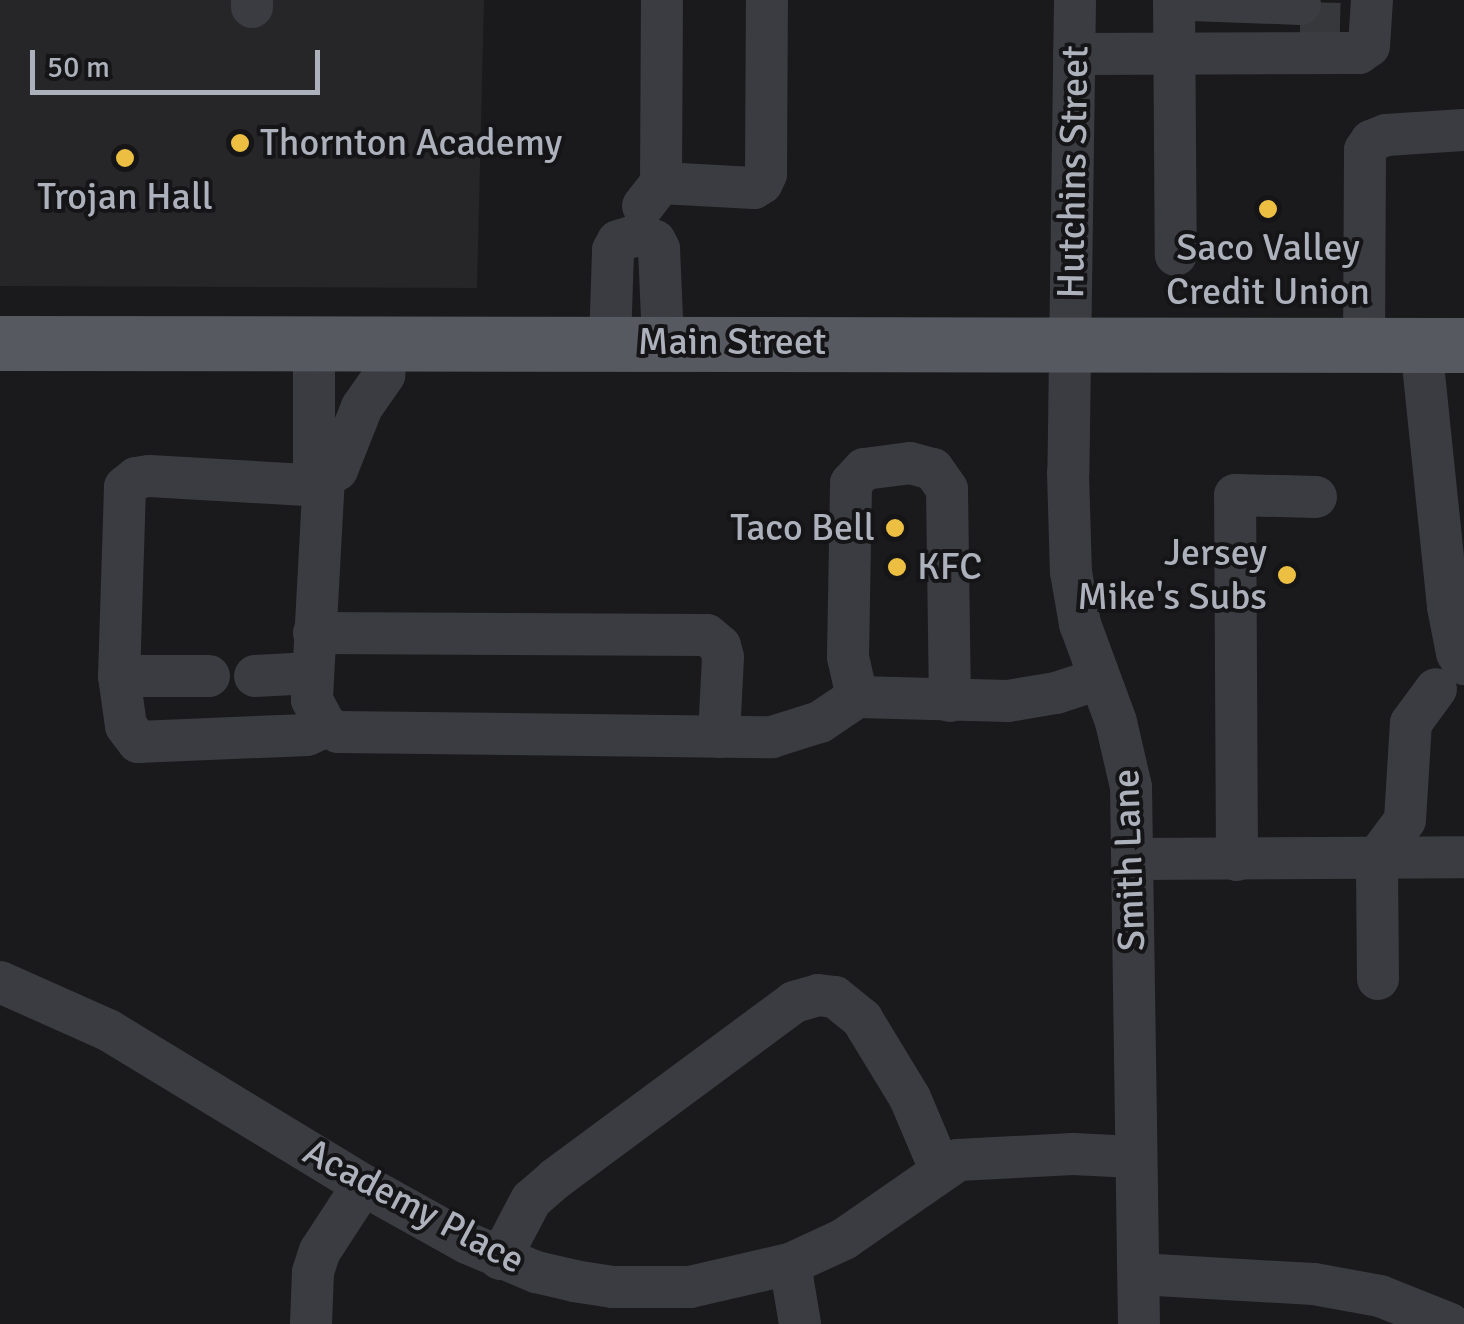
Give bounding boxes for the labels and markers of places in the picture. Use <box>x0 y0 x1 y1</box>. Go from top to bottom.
place label: Thornton Academy <box>260 120 562 166</box>
marker: Thornton Academy <box>229 132 251 154</box>
marker: Trojan Hall <box>114 147 136 169</box>
place label: Trojan Hall <box>37 174 213 220</box>
marker: Saco Valley Credit Union <box>1257 198 1279 220</box>
place label: Saco Valley Credit Union <box>1166 225 1370 314</box>
place label: Taco Bell <box>730 505 875 551</box>
marker: Taco Bell <box>884 517 906 539</box>
place label: Jersey Mike's Subs <box>1077 530 1267 620</box>
place label: KFC <box>917 544 982 590</box>
marker: KFC <box>886 556 908 578</box>
marker: Jersey Mike's Subs <box>1276 564 1298 586</box>

